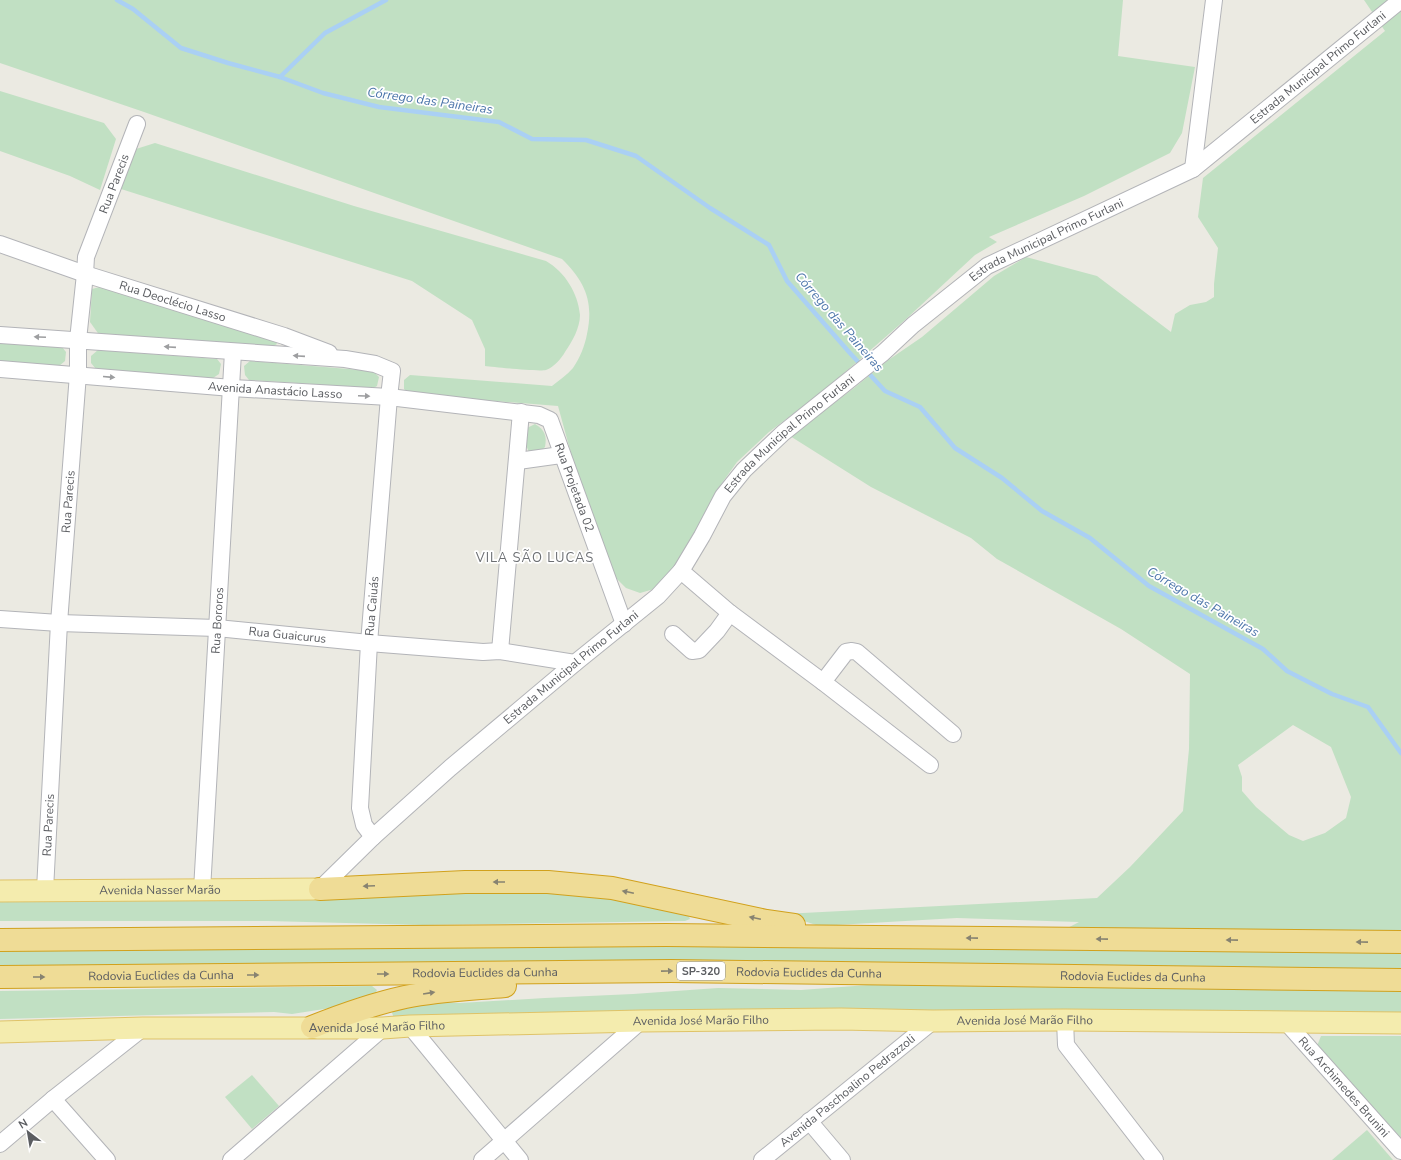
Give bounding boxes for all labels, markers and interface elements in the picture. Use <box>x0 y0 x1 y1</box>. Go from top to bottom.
street label: Estrada Municipal Primo Furlani <box>1247 8 1389 128</box>
water label: Córrego das Paineiras <box>366 83 494 119</box>
street label: Rua Parecis <box>95 151 133 216</box>
street label: Estrada Municipal Primo Furlani <box>966 195 1126 285</box>
water label: Córrego das Paineiras <box>791 268 887 376</box>
street label: Rua Deoclécio Lasso <box>117 277 228 326</box>
one-way arrow <box>34 334 46 341</box>
one-way arrow <box>164 343 176 350</box>
one-way arrow <box>293 352 305 359</box>
street label: Estrada Municipal Primo Furlani <box>721 371 858 496</box>
one-way arrow <box>103 374 115 380</box>
street label: Avenida Anastácio Lasso <box>207 378 343 402</box>
one-way arrow <box>358 392 370 399</box>
street label: Rua Projetada 02 <box>551 441 598 534</box>
street label: Rua Parecis <box>58 470 79 534</box>
district label: VILA SÃO LUCAS <box>475 549 594 567</box>
water label: Córrego das Paineiras <box>1144 563 1262 641</box>
street label: Rua Caiuás <box>361 575 383 637</box>
street label: Rua Bororos <box>208 586 227 654</box>
street label: Estrada Municipal Primo Furlani <box>500 607 642 728</box>
street label: Rua Guaicurus <box>248 623 327 647</box>
street label: Rua Parecis <box>39 793 58 857</box>
one-way arrow <box>492 879 505 885</box>
street label: Avenida Nasser Marão <box>99 882 221 898</box>
one-way arrow <box>363 883 375 890</box>
one-way arrow <box>622 888 634 894</box>
one-way arrow <box>749 915 761 921</box>
one-way arrow <box>966 934 978 941</box>
one-way arrow <box>1095 936 1108 942</box>
one-way arrow <box>1226 937 1238 944</box>
one-way arrow <box>1355 939 1368 945</box>
road number: SP-320 <box>677 962 725 980</box>
street label: Rodovia Euclides da Cunha <box>412 964 558 981</box>
street label: Rodovia Euclides da Cunha <box>736 964 882 982</box>
street label: Rodovia Euclides da Cunha <box>88 967 234 984</box>
one-way arrow <box>661 968 674 974</box>
street label: Rodovia Euclides da Cunha <box>1060 968 1206 986</box>
one-way arrow <box>377 971 390 977</box>
one-way arrow <box>247 972 260 978</box>
one-way arrow <box>33 974 46 980</box>
one-way arrow <box>423 990 436 996</box>
street label: Avenida José Marão Filho <box>632 1012 769 1029</box>
street label: Avenida José Marão Filho <box>957 1012 1093 1029</box>
street label: Avenida José Marão Filho <box>309 1017 446 1036</box>
street label: Avenida Paschoalino Pedrazzoli <box>776 1031 918 1151</box>
street label: Rua Archimedes Brunini <box>1295 1033 1393 1141</box>
north arrow <box>8 1112 48 1152</box>
text: N <box>16 1115 30 1132</box>

